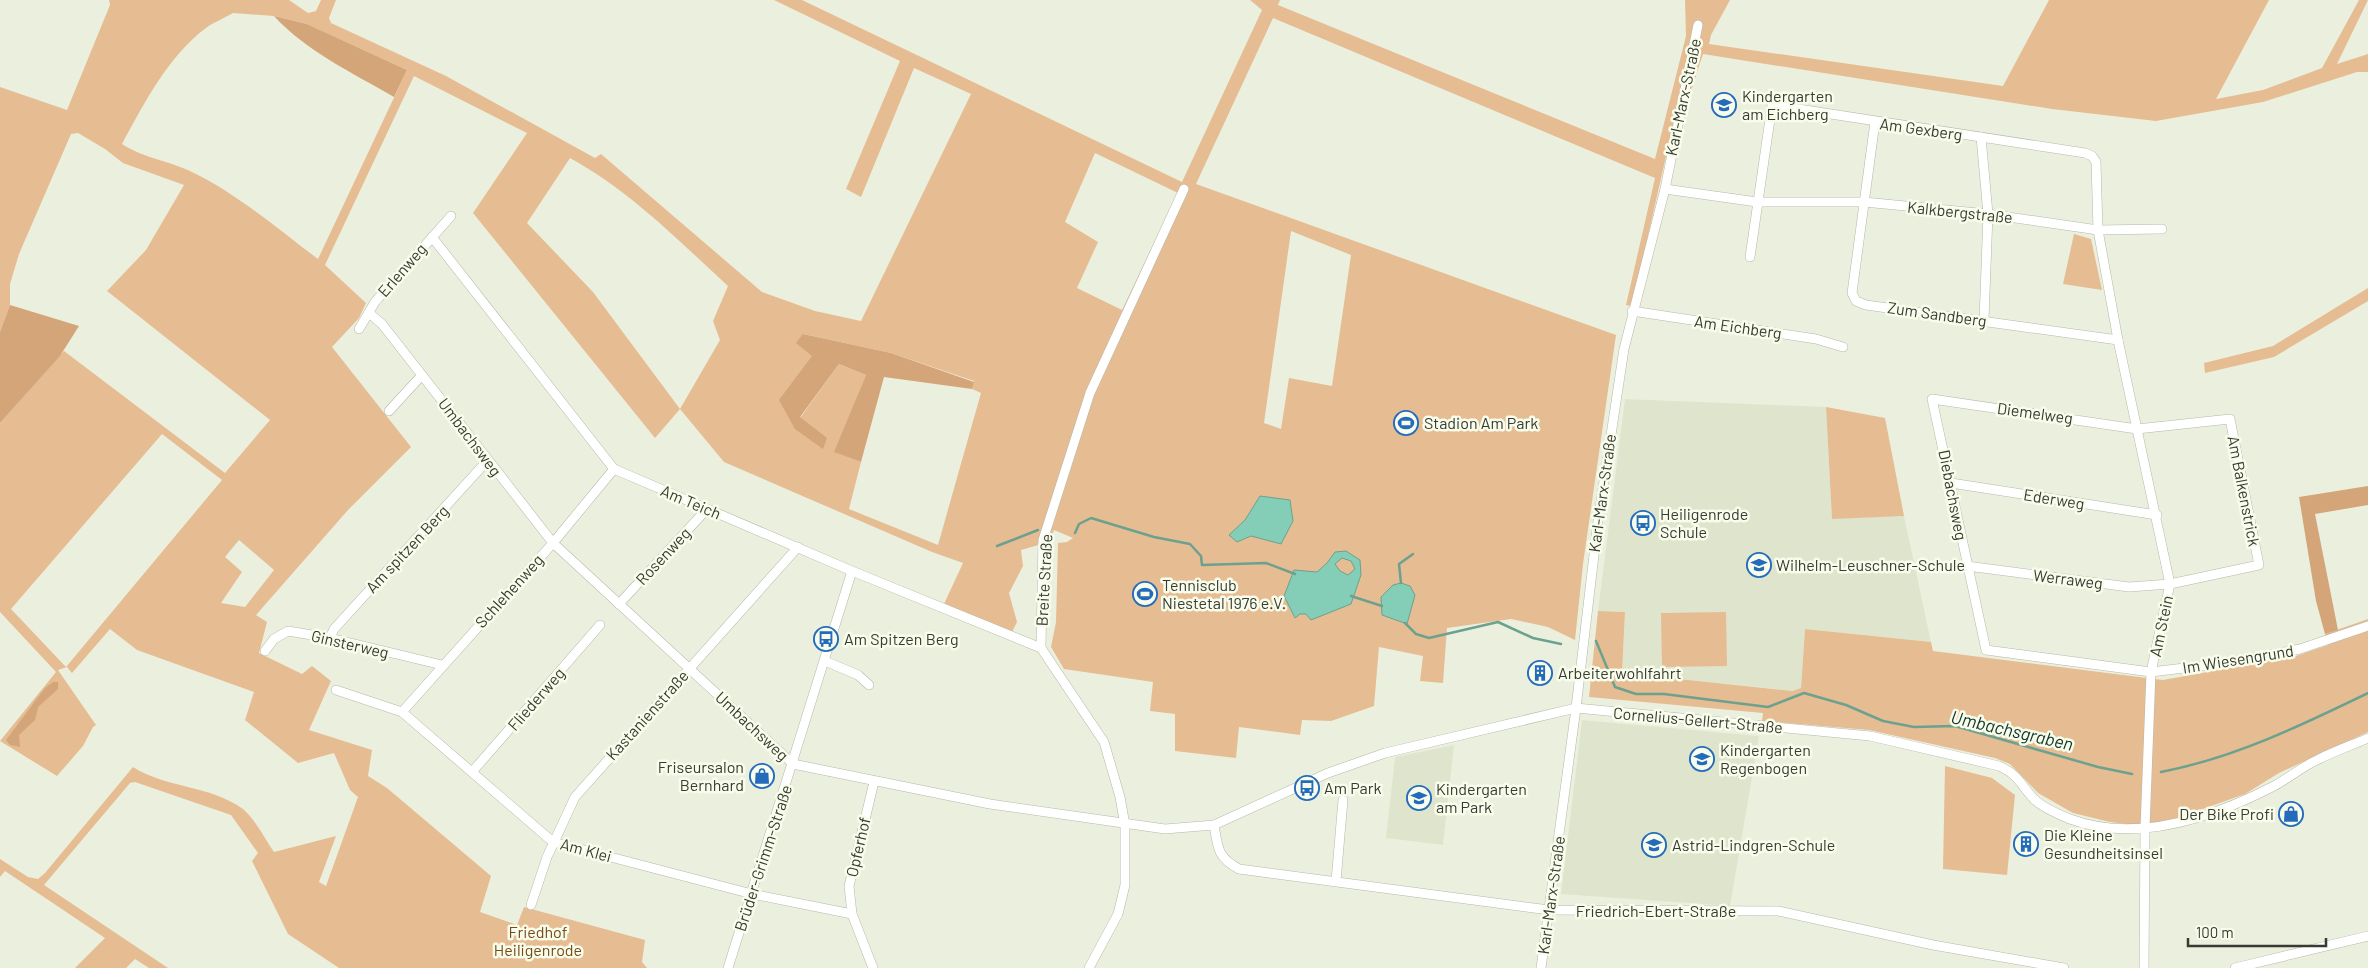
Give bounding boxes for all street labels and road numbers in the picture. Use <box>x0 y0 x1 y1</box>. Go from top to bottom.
street label: Karl-Marx-Straße <box>1661 37 1704 157</box>
street label: Am Gexberg <box>1879 113 1964 144</box>
street label: Kalkbergstraße <box>1906 197 2014 226</box>
street label: Erlenweg <box>373 239 430 300</box>
street label: Zum Sandberg <box>1886 297 1988 330</box>
street label: Am Eichberg <box>1693 311 1783 342</box>
street label: Umbachsweg <box>435 394 506 480</box>
street label: Diemelweg <box>1996 398 2074 427</box>
street label: Karl-Marx-Straße <box>1584 432 1619 553</box>
street label: Am Balkenstrick <box>2224 434 2265 548</box>
street label: Diebachsweg <box>1935 448 1972 542</box>
street label: Am Teich <box>658 480 724 523</box>
street label: Ederweg <box>2022 484 2086 513</box>
street label: Am spitzen Berg <box>361 501 452 596</box>
street label: Rosenweg <box>631 523 694 588</box>
street label: Breite Straße <box>1032 533 1055 627</box>
street label: Schlehenweg <box>471 550 547 631</box>
street label: Werraweg <box>2032 565 2104 592</box>
street label: Am Stein <box>2145 593 2176 658</box>
street label: Ginsterweg <box>310 625 391 662</box>
street label: Im Wiesengrund <box>2181 640 2295 677</box>
street label: Fliederweg <box>503 663 568 734</box>
street label: Kastanienstraße <box>601 666 692 764</box>
street label: Umbachsweg <box>712 687 793 764</box>
street label: Cornelius-Gellert-Straße <box>1612 703 1784 736</box>
street label: Brüder-Grimm-Straße <box>730 782 795 933</box>
street label: Opferhof <box>841 815 874 879</box>
street label: Am Klei <box>558 834 614 865</box>
street label: Karl-Marx-Straße <box>1533 834 1568 955</box>
street label: Friedrich-Ebert-Straße <box>1576 901 1736 920</box>

